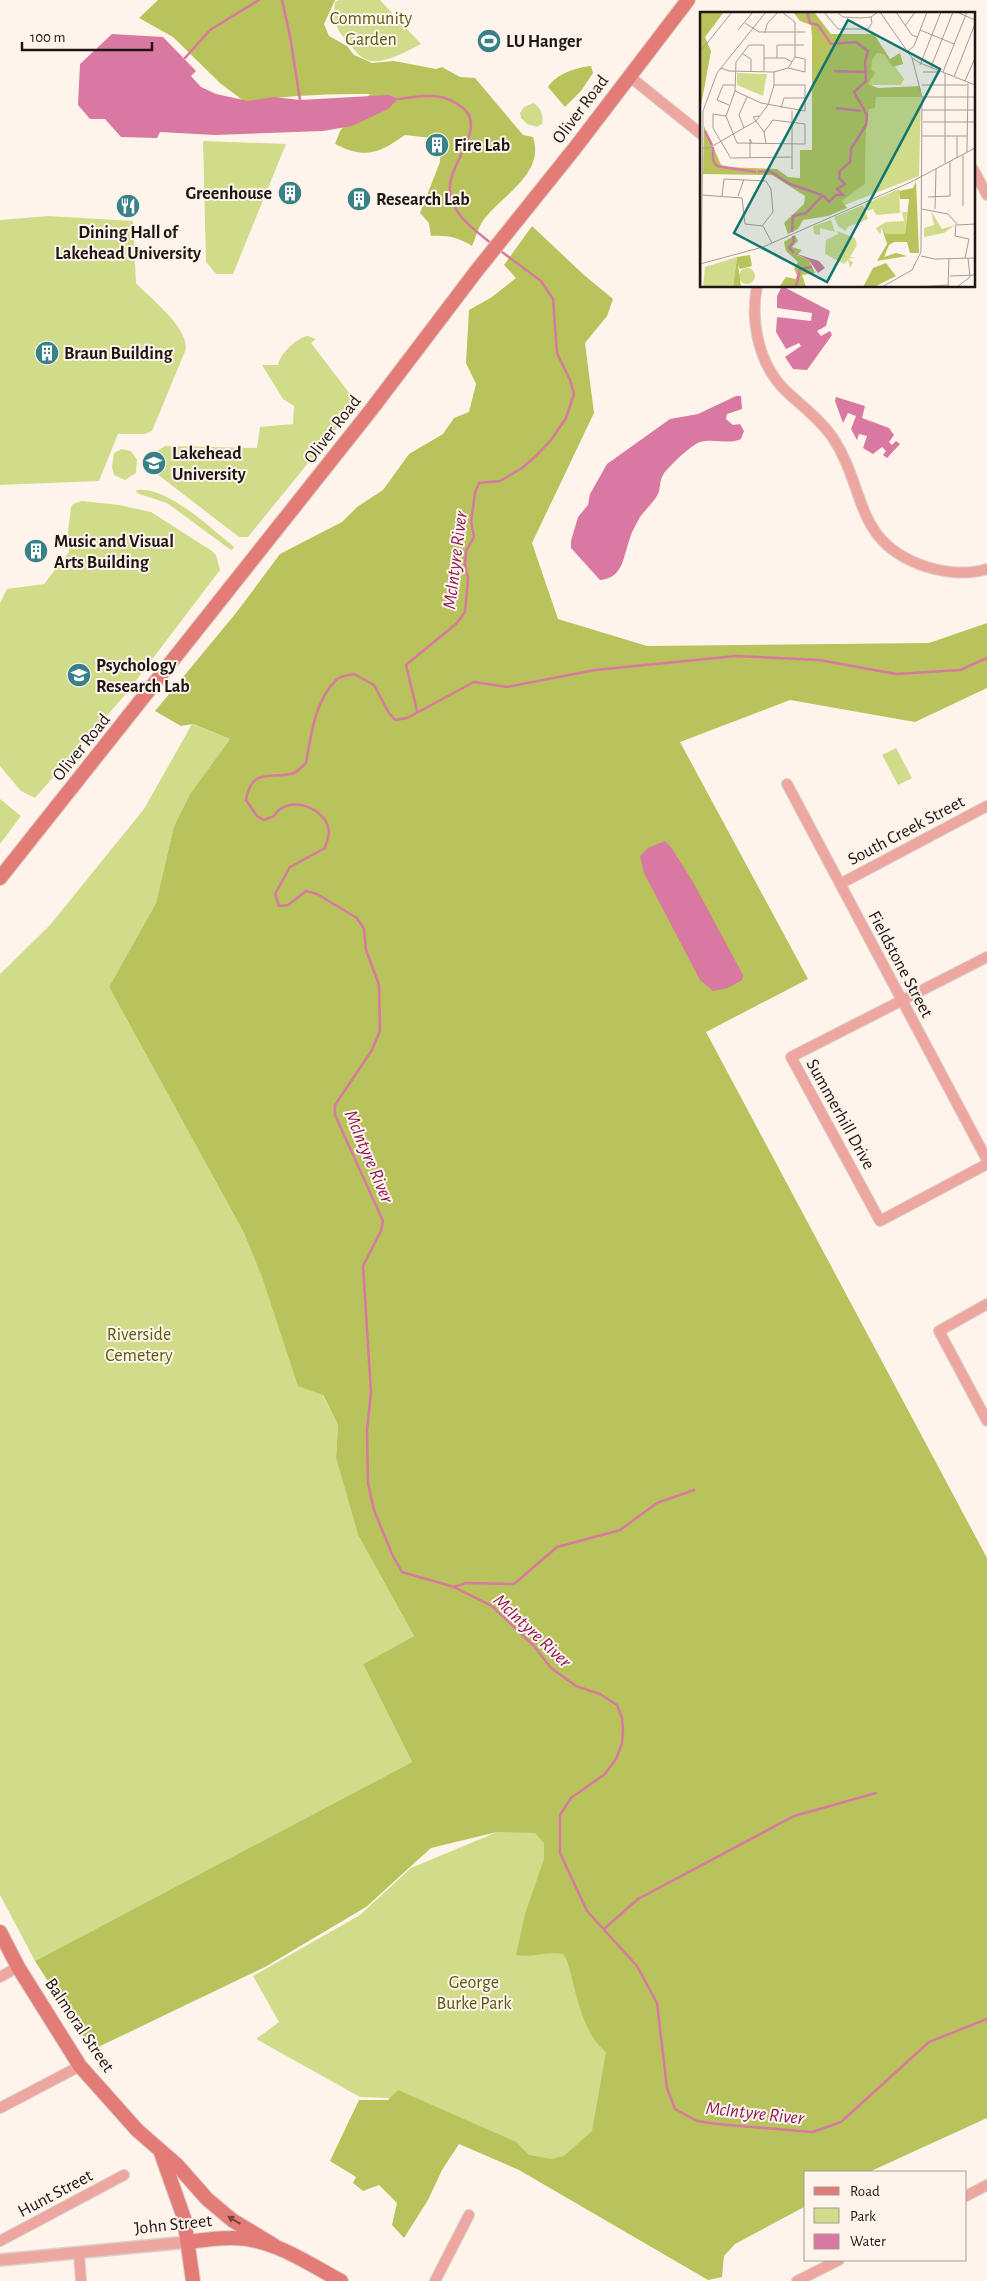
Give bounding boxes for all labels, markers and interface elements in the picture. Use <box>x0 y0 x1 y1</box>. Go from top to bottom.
park label: Community Garden <box>330 10 412 49</box>
inset map <box>700 12 974 288</box>
scale bar <box>22 20 152 52</box>
sports icon: LU Hanger <box>476 28 502 54</box>
text: 100 m <box>30 30 65 45</box>
place label: LU Hanger <box>506 33 583 51</box>
street label: Oliver Road <box>549 72 612 147</box>
building icon: Fire Lab <box>424 132 450 158</box>
place label: Fire Lab <box>454 137 510 155</box>
building icon: Greenhouse <box>277 180 303 206</box>
place label: Greenhouse <box>186 185 272 203</box>
building icon: Research Lab <box>346 186 372 212</box>
place label: Research Lab <box>376 191 470 209</box>
restaurant icon: Dining Hall of Lakehead University <box>115 193 141 219</box>
place label: Dining Hall of Lakehead University <box>55 224 202 263</box>
building icon: Braun Building <box>34 340 60 366</box>
place label: Braun Building <box>64 345 174 363</box>
street label: Oliver Road <box>301 392 365 467</box>
place label: Lakehead University <box>172 445 247 484</box>
school or university icon: Lakehead University <box>141 450 167 476</box>
water label: McIntyre River <box>440 509 471 610</box>
place label: Music and Visual Arts Building <box>54 533 174 572</box>
building icon: Music and Visual Arts Building <box>23 538 49 564</box>
place label: Psychology Research Lab <box>96 657 190 696</box>
school or university icon: Psychology Research Lab <box>66 662 92 688</box>
street label: Oliver Road <box>49 711 114 785</box>
street label: South Creek Street <box>845 792 968 869</box>
street label: Fieldstone Street <box>864 908 936 1021</box>
street label: Summerhill Drive <box>802 1056 878 1173</box>
water label: McIntyre River <box>341 1108 397 1206</box>
park label: Riverside Cemetery <box>105 1326 173 1365</box>
water label: McIntyre River <box>489 1591 575 1672</box>
park label: George Burke Park <box>437 1974 512 2013</box>
street label: Balmoral Street <box>41 1975 117 2076</box>
water label: McIntyre River <box>705 2099 806 2128</box>
street label: Hunt Street <box>15 2167 96 2221</box>
legend <box>804 2171 967 2261</box>
text: Road <box>850 2184 880 2199</box>
text: Park <box>850 2209 876 2224</box>
street label: John Street <box>133 2212 213 2238</box>
one-way arrow <box>228 2216 241 2225</box>
text: Water <box>850 2234 886 2249</box>

